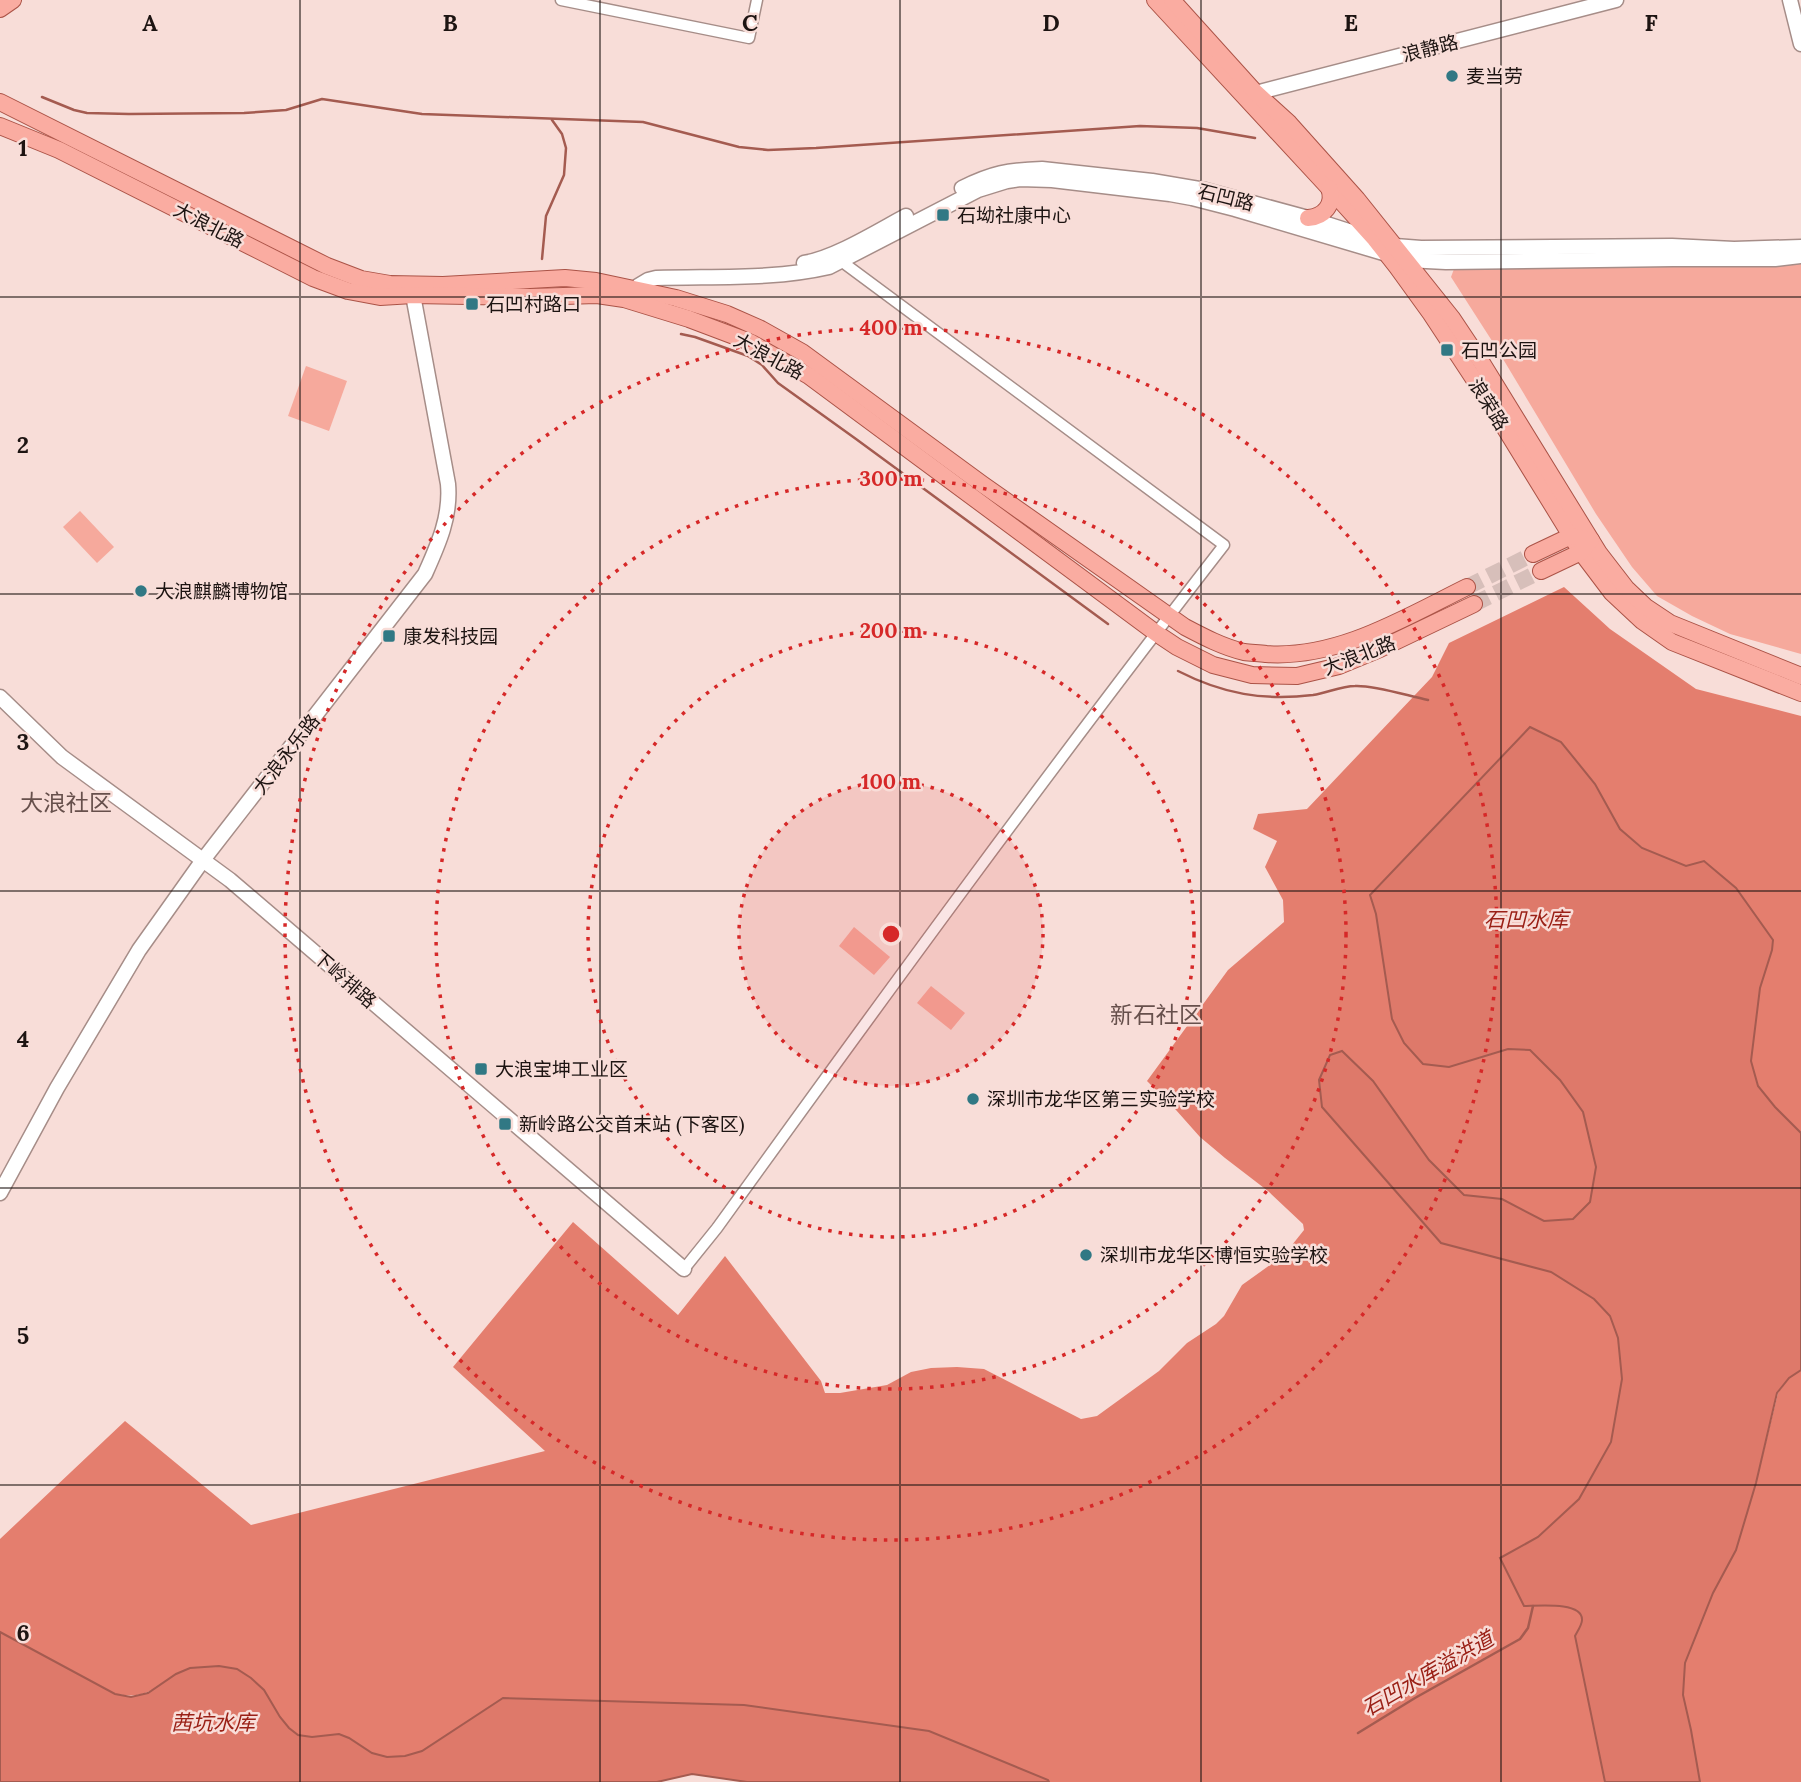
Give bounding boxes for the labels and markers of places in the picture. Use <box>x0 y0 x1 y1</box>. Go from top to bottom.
place label: 麦当劳 <box>1466 64 1523 88</box>
marker: 麦当劳 <box>1444 68 1460 84</box>
place label: 石坳社康中心 <box>957 203 1071 227</box>
marker: 石坳社康中心 <box>935 207 951 223</box>
place label: 石凹村路口 <box>486 292 581 316</box>
marker: 石凹村路口 <box>464 296 480 312</box>
place label: 石凹公园 <box>1461 338 1537 362</box>
marker: 石凹公园 <box>1439 342 1455 358</box>
place label: 大浪麒麟博物馆 <box>155 579 288 603</box>
marker: 大浪麒麟博物馆 <box>133 583 149 599</box>
place label: 康发科技园 <box>403 624 498 648</box>
marker: 康发科技园 <box>381 628 397 644</box>
centre of rings <box>879 922 903 946</box>
place label: 大浪宝坤工业区 <box>495 1057 628 1081</box>
marker: 大浪宝坤工业区 <box>473 1061 489 1077</box>
place label: 深圳市龙华区第三实验学校 <box>987 1087 1215 1111</box>
marker: 深圳市龙华区第三实验学校 <box>965 1091 981 1107</box>
place label: 新岭路公交首末站 (下客区) <box>519 1112 745 1137</box>
marker: 新岭路公交首末站 (下客区) <box>497 1116 513 1132</box>
place label: 深圳市龙华区博恒实验学校 <box>1100 1243 1328 1267</box>
marker: 深圳市龙华区博恒实验学校 <box>1078 1247 1094 1263</box>

